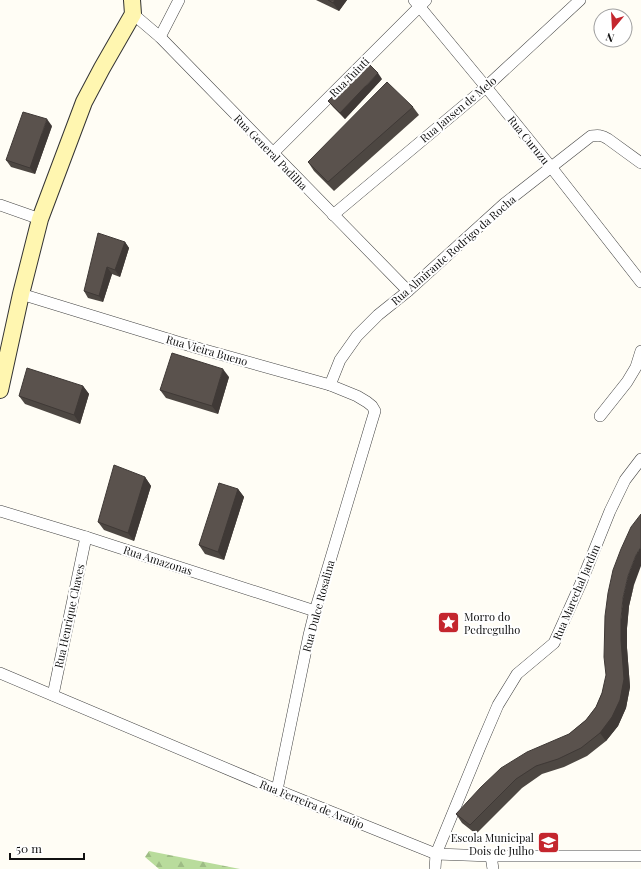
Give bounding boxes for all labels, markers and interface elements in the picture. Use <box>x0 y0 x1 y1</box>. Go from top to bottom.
north arrow <box>593 8 633 48</box>
text: N <box>604 30 616 46</box>
street label: Rua Tuiuti <box>326 54 372 100</box>
street label: Rua Jansen de Melo <box>417 73 499 145</box>
street label: Rua General Padilha <box>231 111 311 193</box>
street label: Rua Curuzu <box>505 113 554 168</box>
street label: Rua Almirante Rodrigo da Rocha <box>388 191 519 308</box>
street label: Rua Vieira Bueno <box>164 331 250 369</box>
street label: Rua Marechal Jardim <box>549 541 603 642</box>
street label: Rua Amazonas <box>122 542 194 578</box>
street label: Rua Dulce Rosalina <box>299 558 338 654</box>
street label: Rua Henrique Chaves <box>51 562 87 669</box>
place icon: Morro do Pedregulho <box>436 609 462 635</box>
place label: Morro do Pedregulho <box>464 609 520 637</box>
street label: Rua Ferreira de Araújo <box>258 776 366 832</box>
place label: Escola Municipal Dois de Julho <box>451 830 534 858</box>
school or university icon: Escola Municipal Dois de Julho <box>536 830 562 856</box>
scale bar <box>10 835 84 861</box>
text: 50 m <box>16 840 42 856</box>

